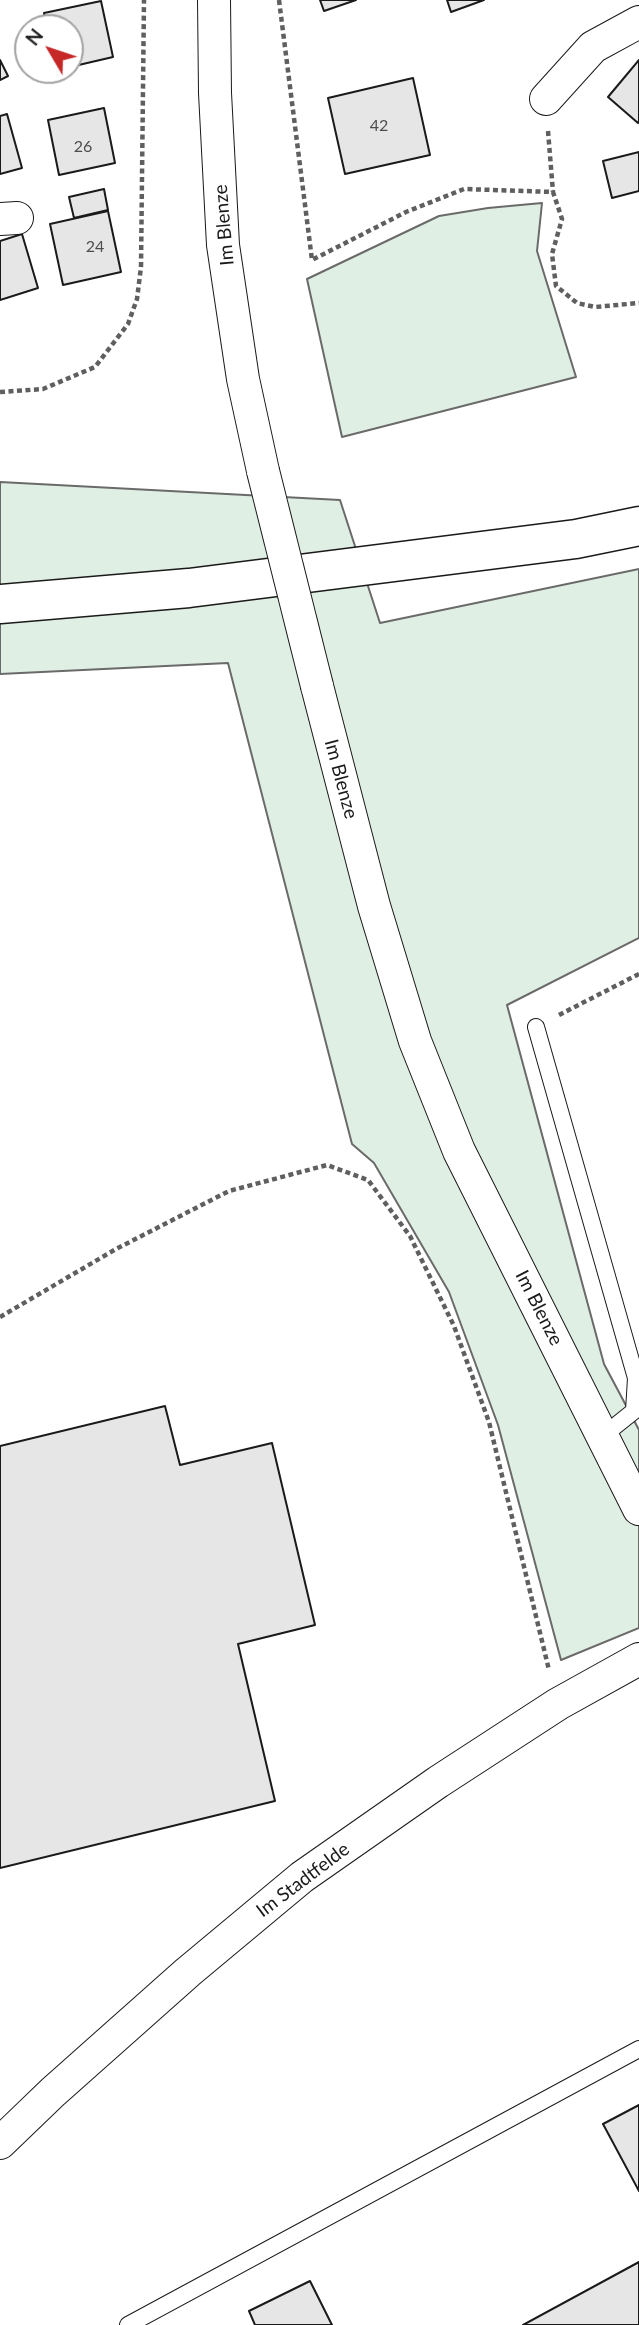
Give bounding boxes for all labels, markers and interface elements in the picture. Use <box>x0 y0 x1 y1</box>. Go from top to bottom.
north arrow <box>14 14 84 84</box>
text: N <box>20 24 47 50</box>
house number: 42 <box>370 116 388 136</box>
house number: 26 <box>74 137 92 157</box>
street label: Im Blenze <box>209 184 239 266</box>
house number: 24 <box>86 237 104 257</box>
street label: Im Blenze <box>319 737 363 821</box>
street label: Im Blenze <box>510 1267 568 1349</box>
street label: Im Stadtfelde <box>252 1838 354 1922</box>

